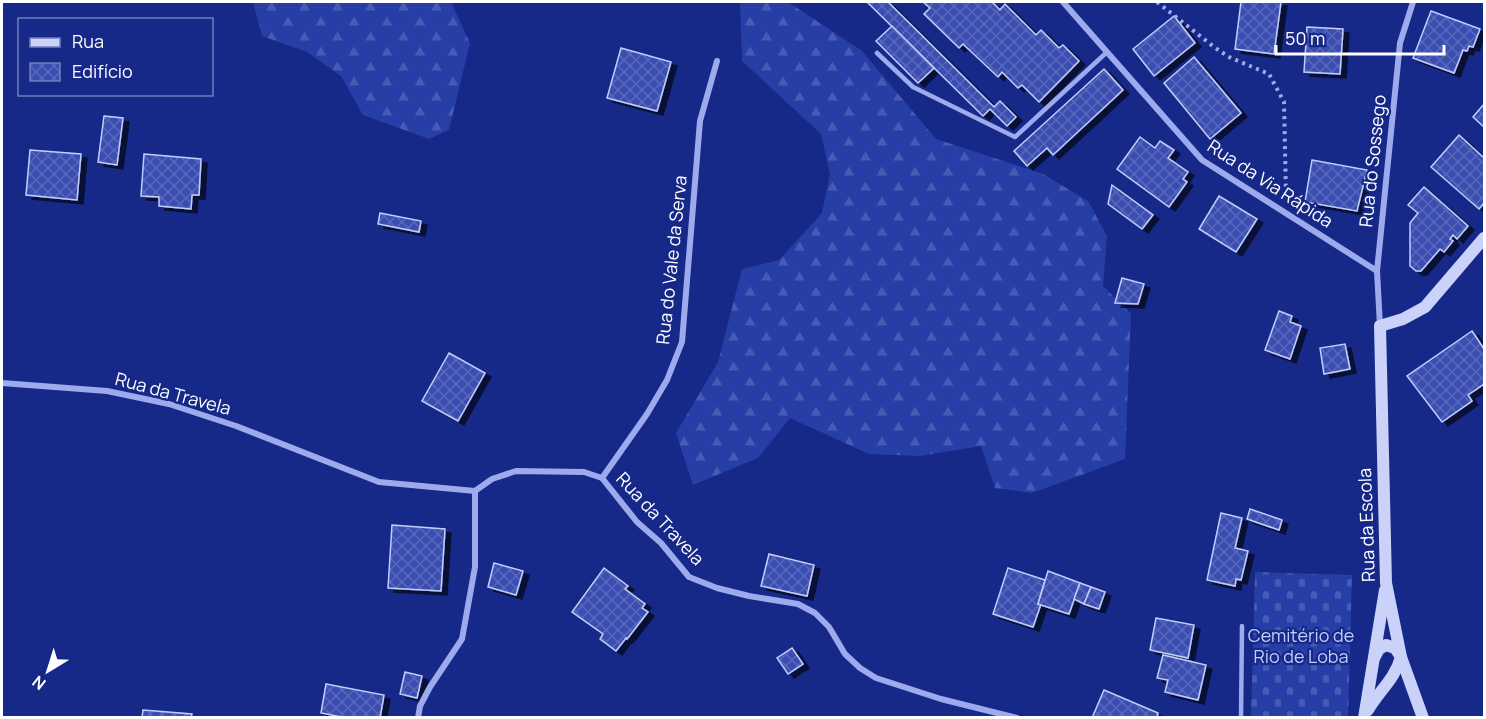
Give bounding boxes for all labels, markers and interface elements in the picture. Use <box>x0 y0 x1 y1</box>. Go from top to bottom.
legend <box>18 18 213 96</box>
scale bar <box>1276 18 1444 56</box>
text: 50 m <box>1285 26 1325 50</box>
text: Rua <box>72 29 104 53</box>
text: Edifício <box>72 59 133 83</box>
street label: Rua do Sossego <box>1353 94 1391 228</box>
street label: Rua da Via Rápida <box>1203 134 1338 233</box>
street label: Rua do Vale da Serva <box>650 174 692 346</box>
street label: Rua da Travela <box>113 366 234 420</box>
street label: Rua da Travela <box>611 467 710 570</box>
street label: Rua da Escola <box>1352 468 1380 583</box>
park label: Cemitério de Rio de Loba <box>1248 623 1354 668</box>
north arrow <box>18 641 78 701</box>
text: N <box>27 671 50 695</box>

